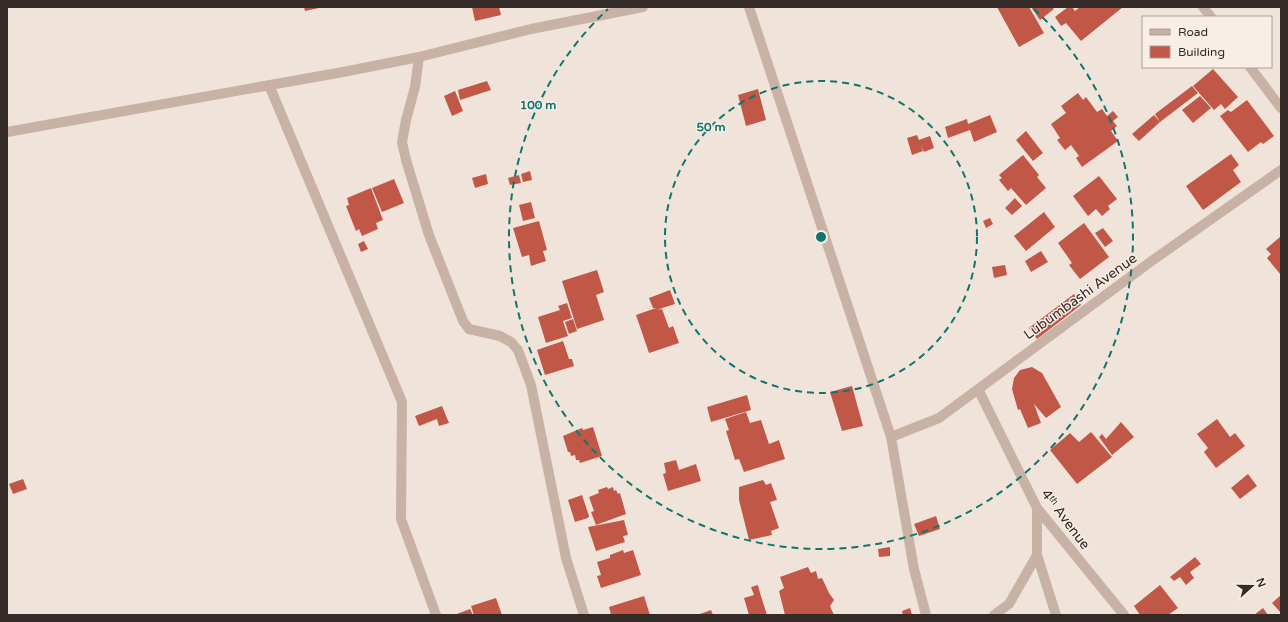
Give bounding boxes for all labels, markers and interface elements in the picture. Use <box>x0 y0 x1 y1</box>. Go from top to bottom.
legend <box>1142 16 1272 68</box>
text: Road <box>1178 25 1208 39</box>
text: Building <box>1178 45 1225 59</box>
text: 100 m <box>520 98 556 112</box>
text: 50 m <box>696 120 726 134</box>
centre of rings <box>814 230 828 244</box>
street label: Lubumbashi Avenue <box>1020 250 1140 343</box>
street label: 4ᵗʰ Avenue <box>1037 486 1094 553</box>
north arrow <box>1232 566 1272 606</box>
text: N <box>1253 576 1269 589</box>

